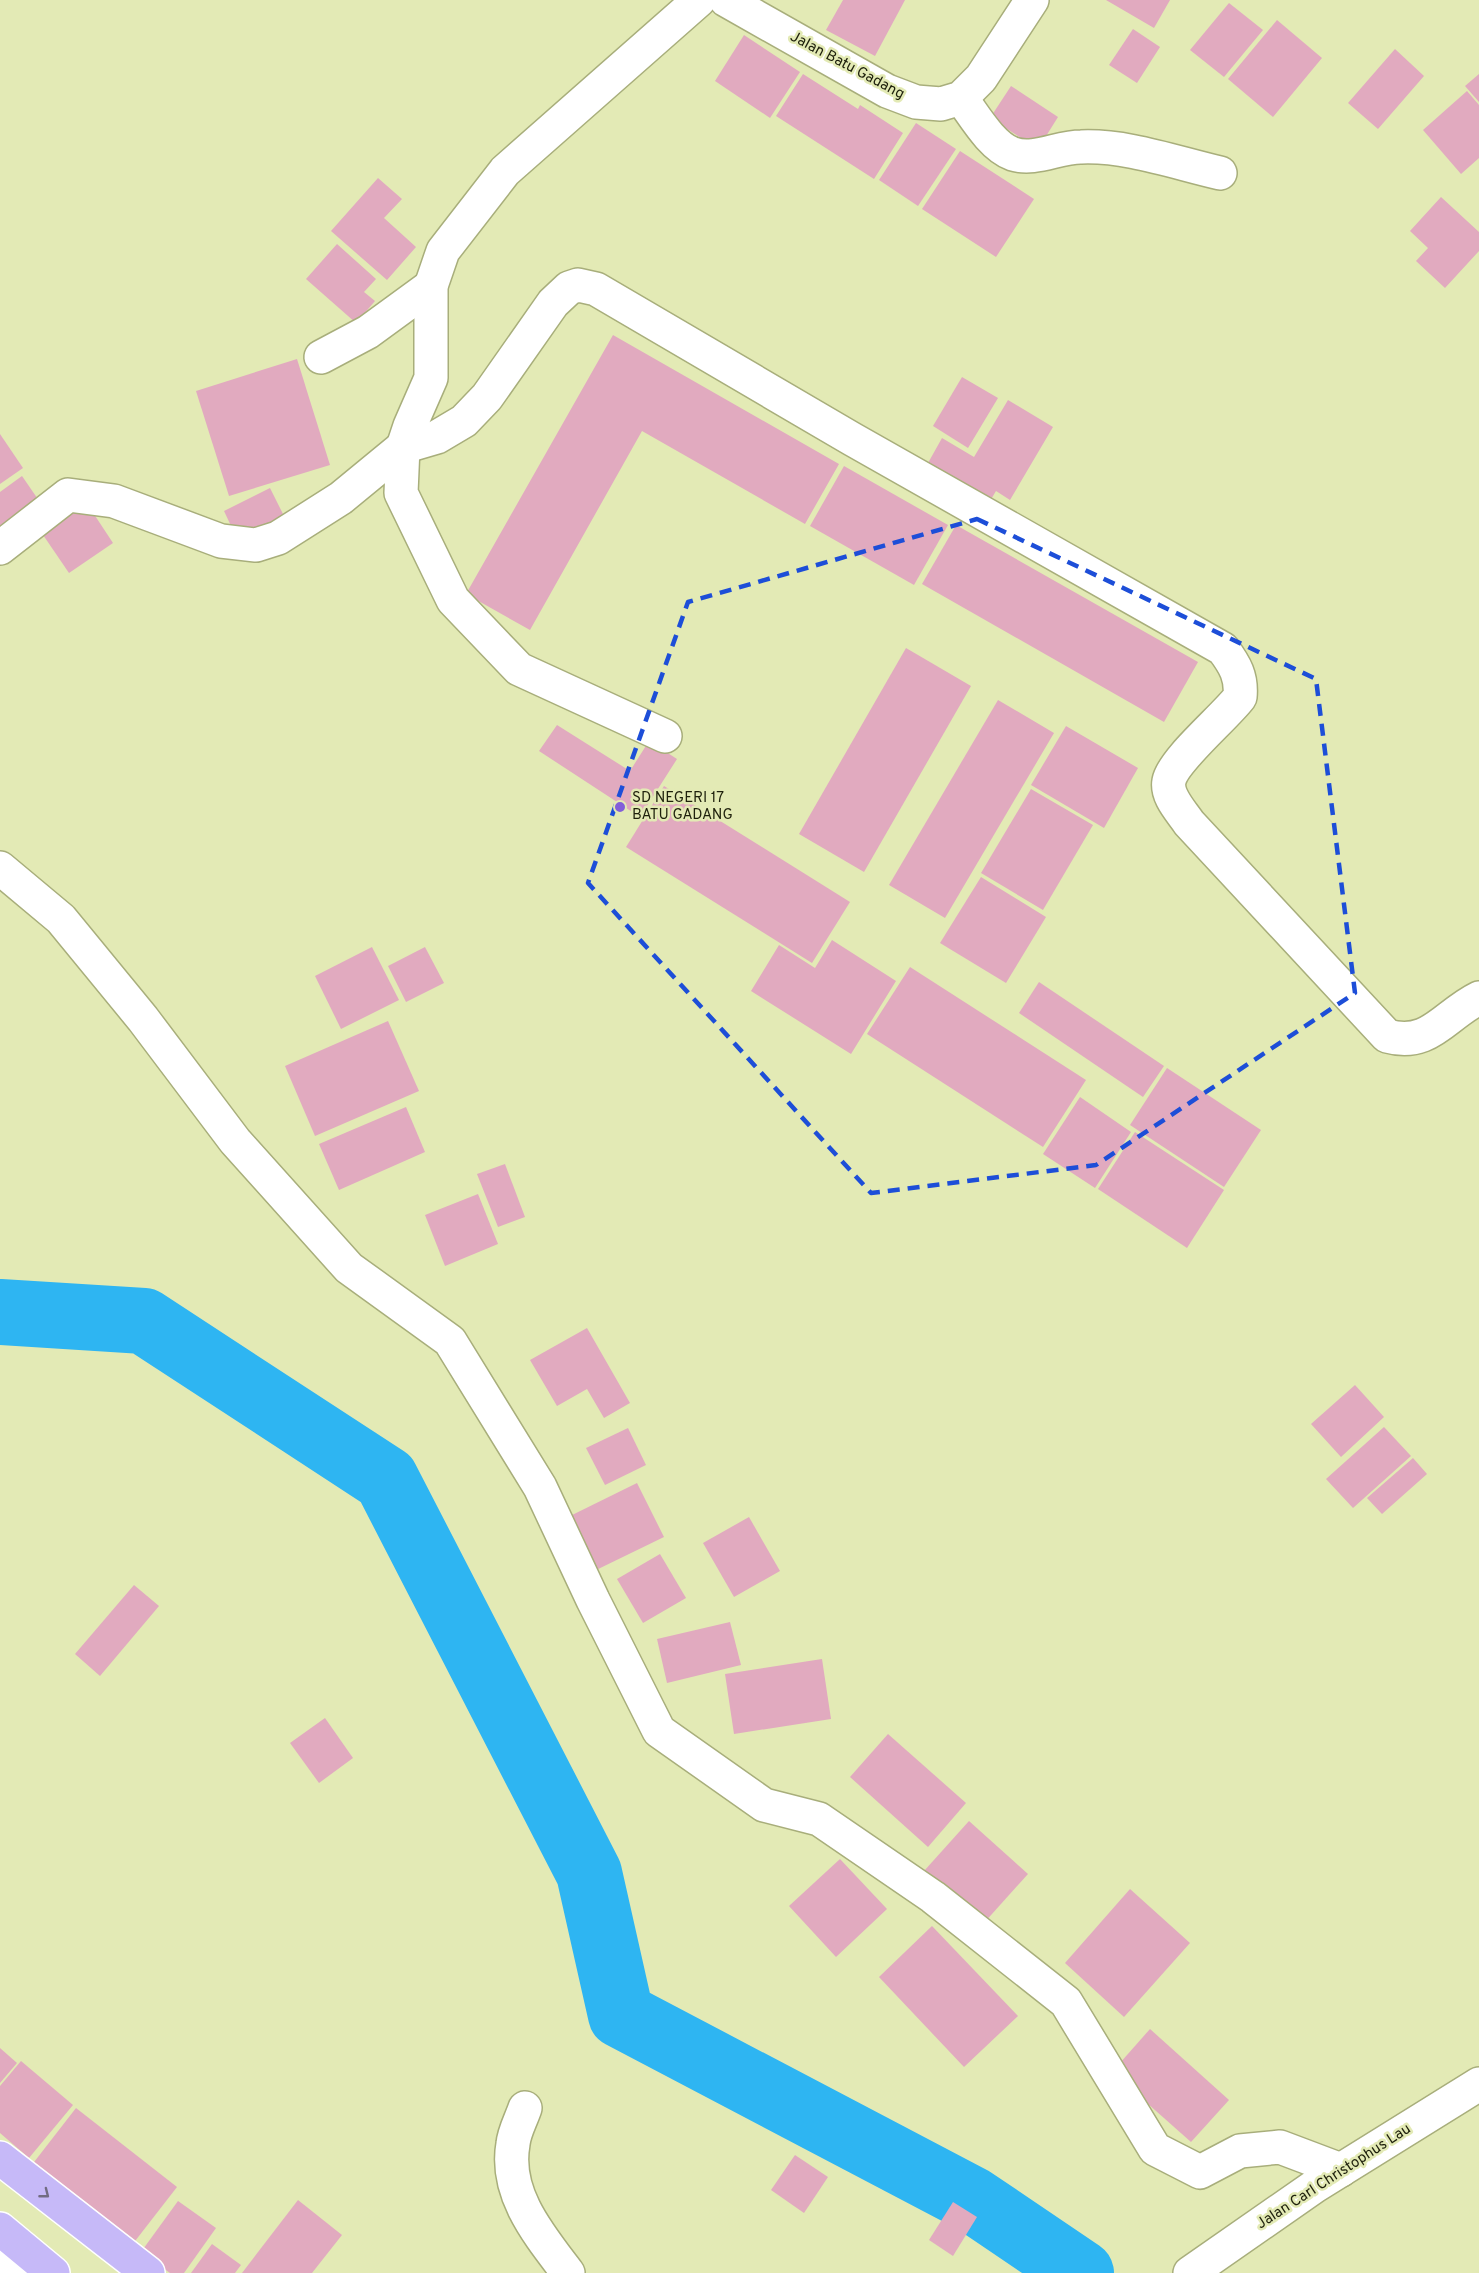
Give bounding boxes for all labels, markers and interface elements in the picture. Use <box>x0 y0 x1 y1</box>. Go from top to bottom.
street label: Jalan Batu Gadang <box>786 28 908 104</box>
place label: SD NEGERI 17 BATU GADANG <box>632 789 733 825</box>
marker: SD NEGERI 17 BATU GADANG <box>613 800 627 814</box>
street label: Jalan Carl Christophus Lau <box>1253 2120 1415 2234</box>
one-way arrow <box>39 2187 50 2198</box>

